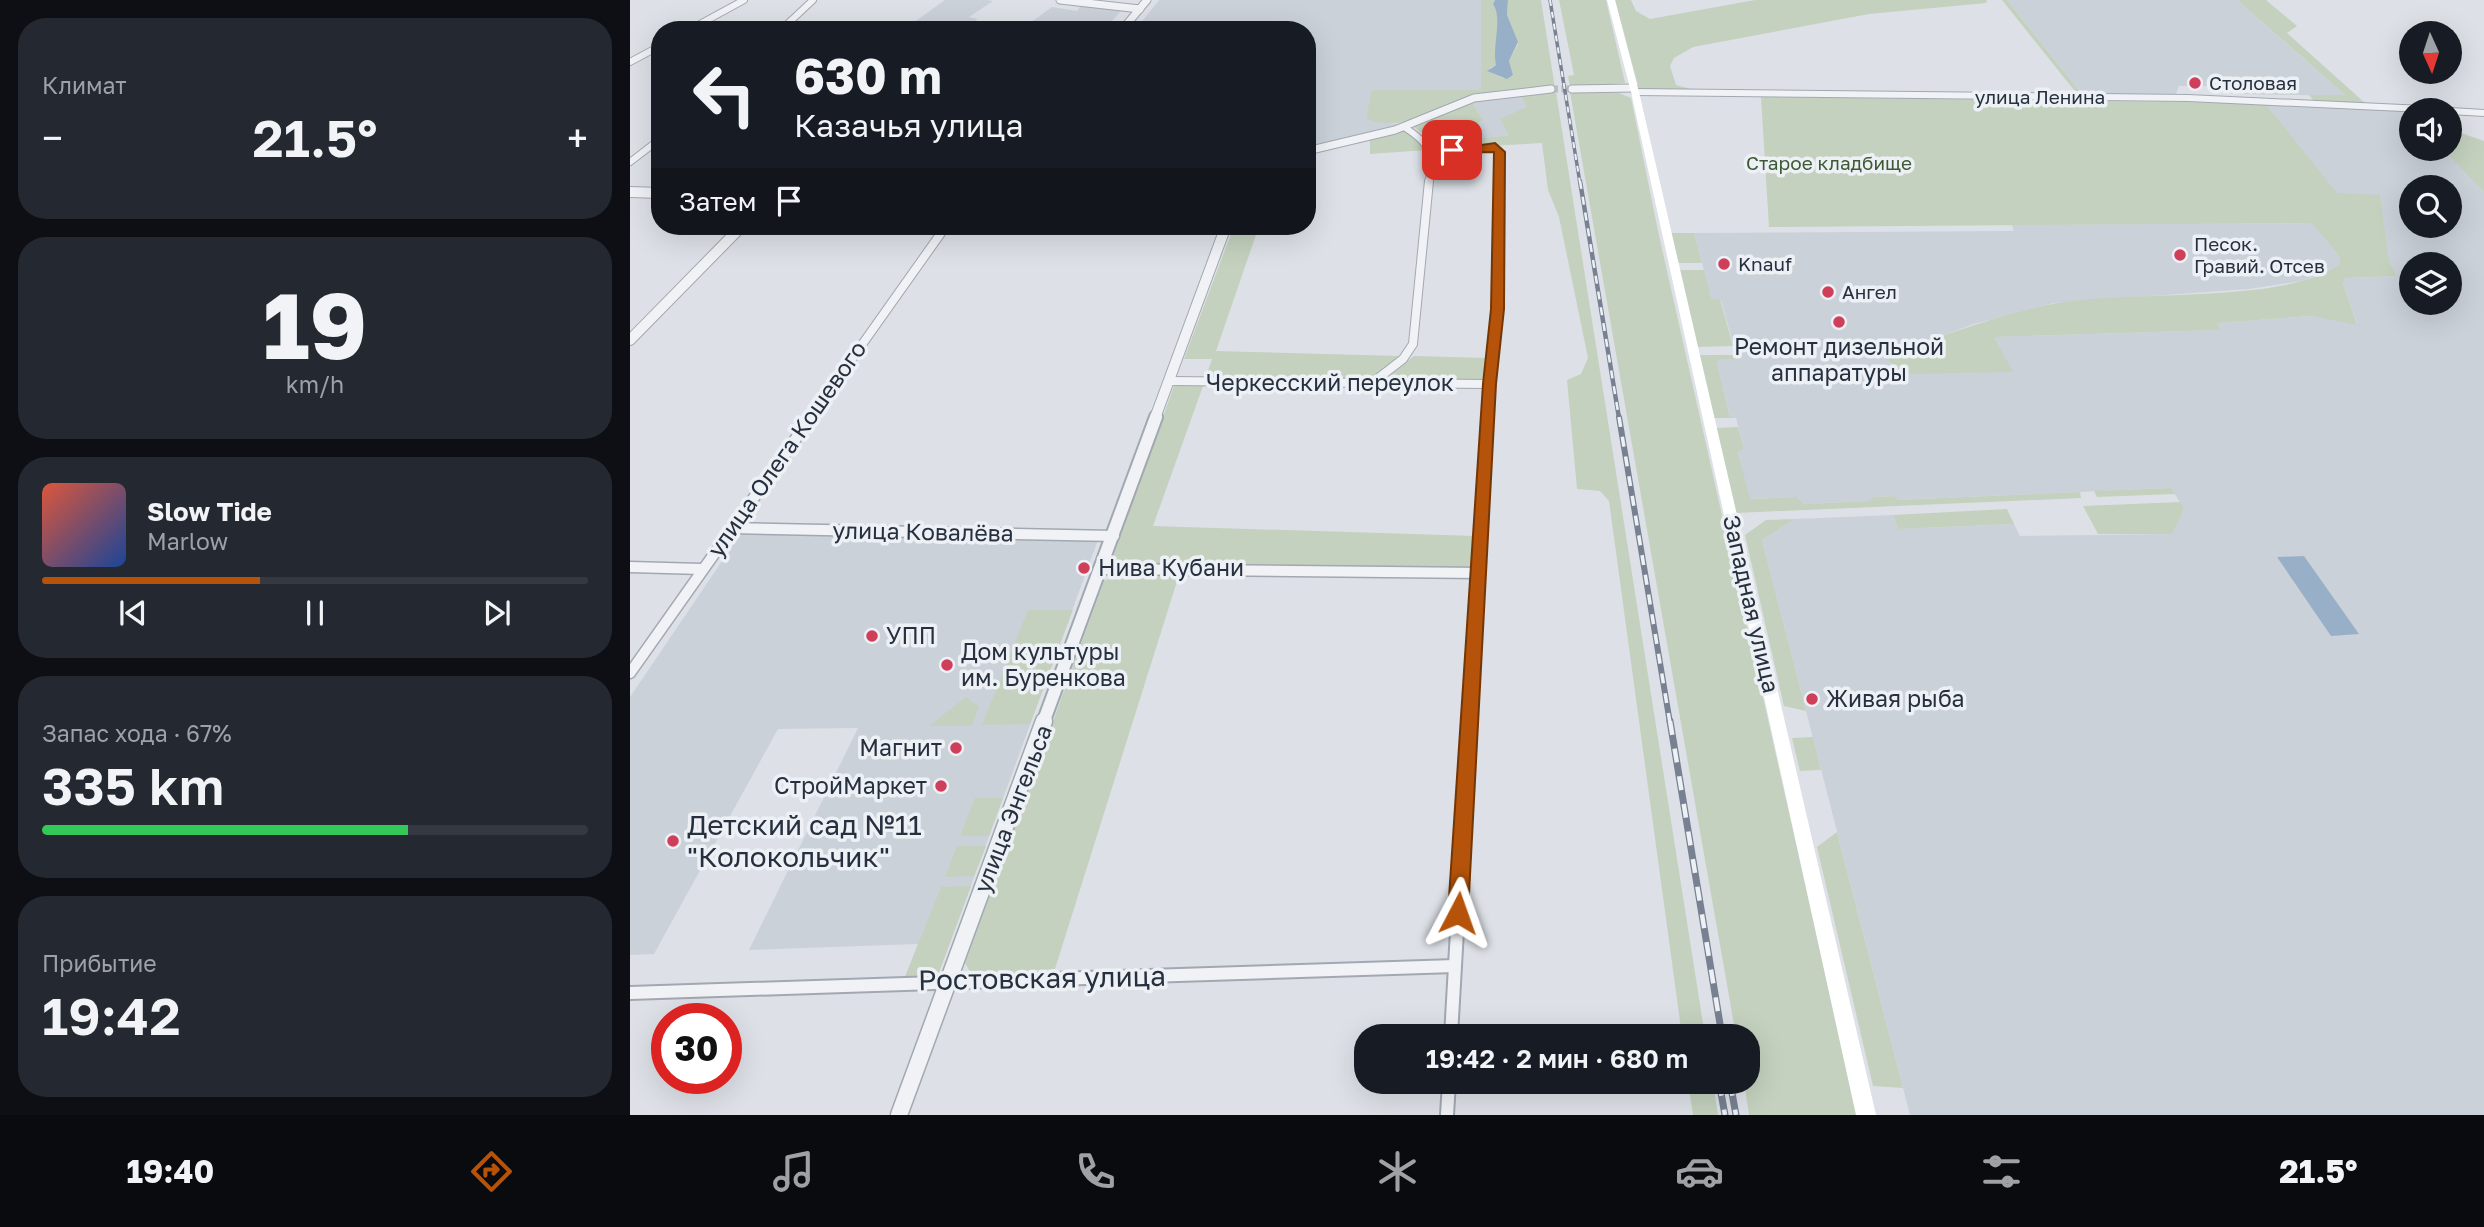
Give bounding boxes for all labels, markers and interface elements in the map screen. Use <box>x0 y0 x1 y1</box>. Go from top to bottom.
north arrow <box>2399 21 2462 84</box>
map controls <box>2399 21 2462 315</box>
text: 630 m <box>794 46 942 105</box>
icon: left <box>679 49 770 140</box>
text: Климат <box>42 71 127 99</box>
place label: Столовая <box>2209 71 2297 94</box>
marker: Столовая <box>2187 75 2203 91</box>
street label: улица Ленина <box>1975 85 2105 108</box>
button: sound <box>2399 98 2462 161</box>
text: 21.5° <box>253 106 377 168</box>
text: Казачья улица <box>794 106 1024 144</box>
text: − <box>42 115 63 160</box>
text: + <box>567 115 588 160</box>
pin <box>1422 120 1482 180</box>
icon: arrive <box>1433 131 1471 169</box>
park label: Старое кладбище <box>1746 151 1912 174</box>
button: search <box>2399 175 2462 238</box>
icon: arrive <box>770 182 808 220</box>
text: Затем <box>679 186 756 217</box>
place label: Песок. Гравий. Отсев <box>2194 232 2325 277</box>
marker: Песок. Гравий. Отсев <box>2172 247 2188 263</box>
place label: Knauf <box>1738 252 1792 275</box>
button: layers <box>2399 252 2462 315</box>
marker: Knauf <box>1716 256 1732 272</box>
text: 19 <box>263 270 367 379</box>
place label: Ангел <box>1842 280 1897 303</box>
marker: Ангел <box>1820 284 1836 300</box>
marker: Ремонт дизельной аппаратуры <box>1831 314 1847 330</box>
place label: Ремонт дизельной аппаратуры <box>1734 332 1944 386</box>
street label: улица Олега Кошевого <box>701 335 871 562</box>
street label: Черкесский переулок <box>1206 368 1454 396</box>
text: km/h <box>286 370 344 398</box>
text: Slow Tide <box>147 496 272 527</box>
street label: Западная улица <box>1718 512 1786 695</box>
street label: улица Ковалёва <box>832 515 1014 547</box>
text: Marlow <box>147 527 228 555</box>
place label: Нива Кубани <box>1098 553 1244 581</box>
marker: Нива Кубани <box>1076 560 1092 576</box>
icon: previous <box>114 594 152 632</box>
icon: pause <box>296 594 334 632</box>
icon: next <box>478 594 516 632</box>
place label: УПП <box>886 621 936 649</box>
marker: УПП <box>864 628 880 644</box>
place label: Дом культуры им. Буренкова <box>961 637 1126 691</box>
marker: Дом культуры им. Буренкова <box>939 657 955 673</box>
place label: Живая рыба <box>1826 684 1965 712</box>
marker: Живая рыба <box>1804 691 1820 707</box>
text: Запас хода · 67% <box>42 719 232 747</box>
street label: улица Энгельса <box>967 721 1057 897</box>
place label: Магнит <box>859 733 942 761</box>
marker: Магнит <box>948 740 964 756</box>
text: 335 km <box>42 754 224 816</box>
place label: СтройМаркет <box>774 771 927 799</box>
marker: СтройМаркет <box>933 778 949 794</box>
place label: Детский сад №11 "Колокольчик" <box>687 808 922 873</box>
marker: Детский сад №11 "Колокольчик" <box>665 833 681 849</box>
position arrow <box>1421 876 1495 950</box>
text: Прибытие <box>42 949 157 977</box>
street label: Ростовская улица <box>918 959 1166 996</box>
text: 19:42 <box>42 984 181 1046</box>
speed limit sign: 30 <box>651 1003 742 1094</box>
text: 19:42 · 2 мин · 680 m <box>1426 1043 1688 1074</box>
icon: directions <box>467 1147 516 1196</box>
icon: music <box>769 1147 818 1196</box>
icon: phone <box>1071 1147 1120 1196</box>
icon: climate <box>1373 1147 1422 1196</box>
icon: car <box>1675 1147 1724 1196</box>
icon: filters <box>1977 1147 2026 1196</box>
text: 19:40 <box>126 1152 214 1190</box>
text: 21.5° <box>2279 1152 2357 1190</box>

